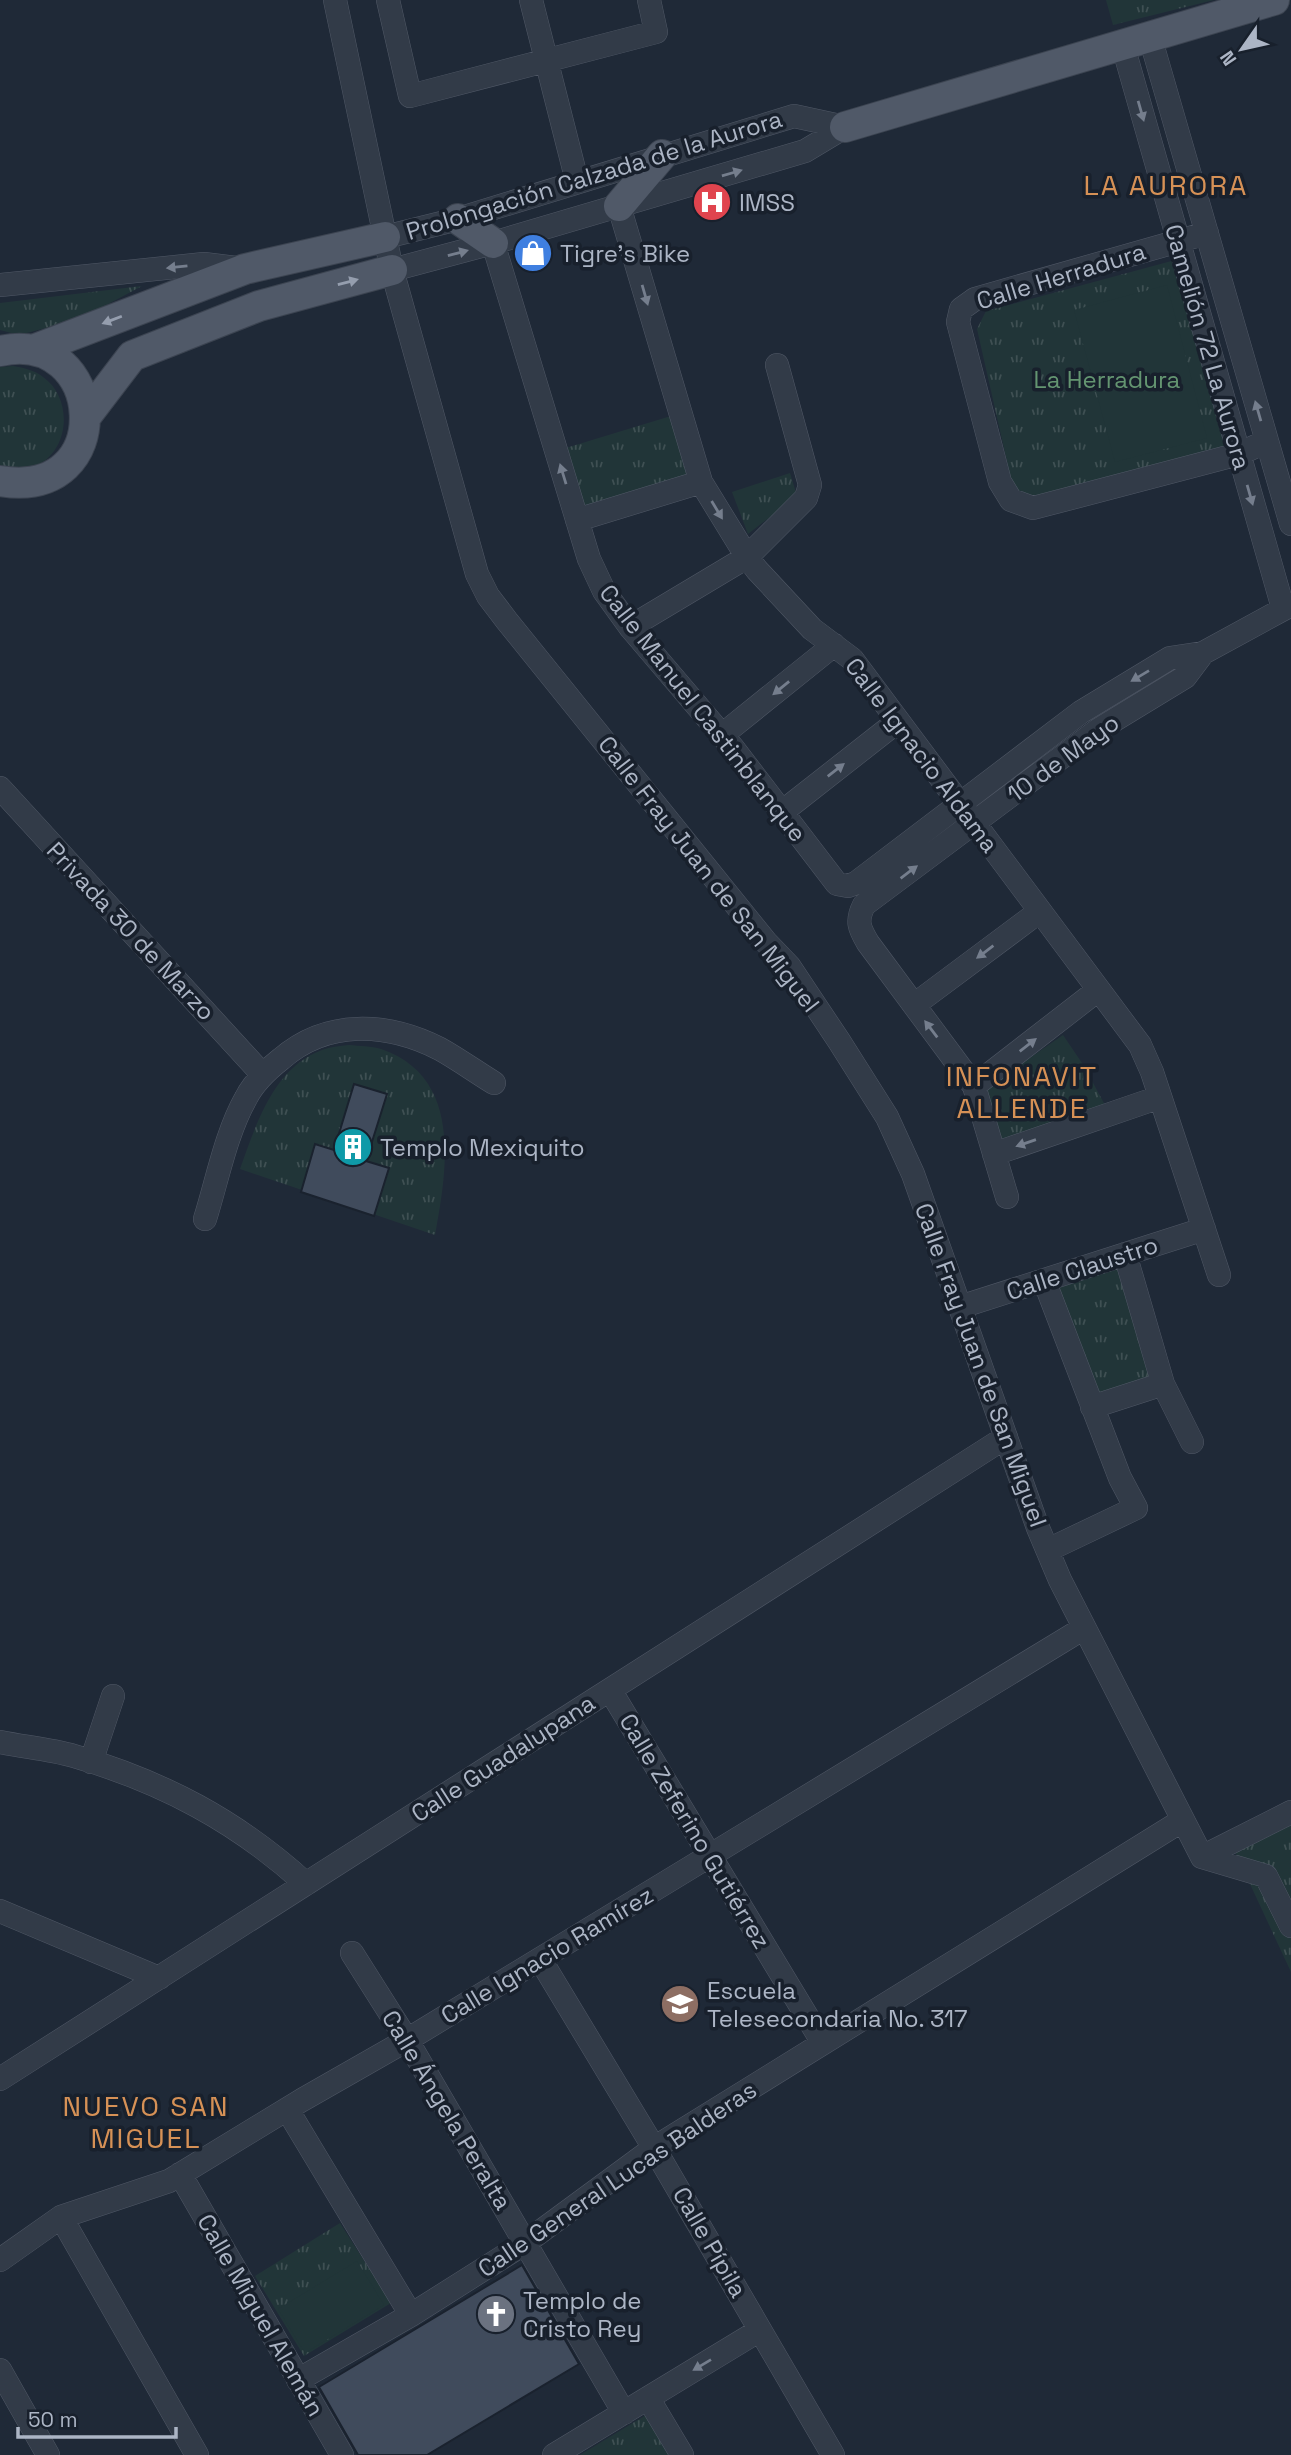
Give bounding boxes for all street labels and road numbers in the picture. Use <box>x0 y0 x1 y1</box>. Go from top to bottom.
street label: Prolongación Calzada de la Aurora <box>402 103 786 247</box>
street label: Camelión 72 La Aurora <box>1158 221 1258 474</box>
street label: Calle Herradura <box>973 236 1149 316</box>
street label: Calle Manuel Castinblanque <box>593 578 813 848</box>
street label: Calle Ignacio Aldama <box>838 651 1006 859</box>
street label: 10 de Mayo <box>1001 707 1125 809</box>
street label: Calle Fray Juan de San Miguel <box>591 730 827 1018</box>
street label: Privada 30 de Marzo <box>40 835 222 1027</box>
street label: Calle Fray Juan de San Miguel <box>908 1199 1054 1531</box>
street label: Calle Claustro <box>1002 1229 1162 1307</box>
street label: Calle Guadalupana <box>405 1687 601 1829</box>
street label: Calle Zeferino Gutiérrez <box>612 1708 778 1954</box>
street label: Calle Ignacio Ramírez <box>435 1879 659 2031</box>
street label: Calle Ángela Peralta <box>375 2004 519 2216</box>
street label: Calle General Lucas Balderas <box>472 2074 762 2284</box>
street label: Calle Pípila <box>666 2181 754 2303</box>
street label: Calle Miguel Alemán <box>190 2208 332 2422</box>

